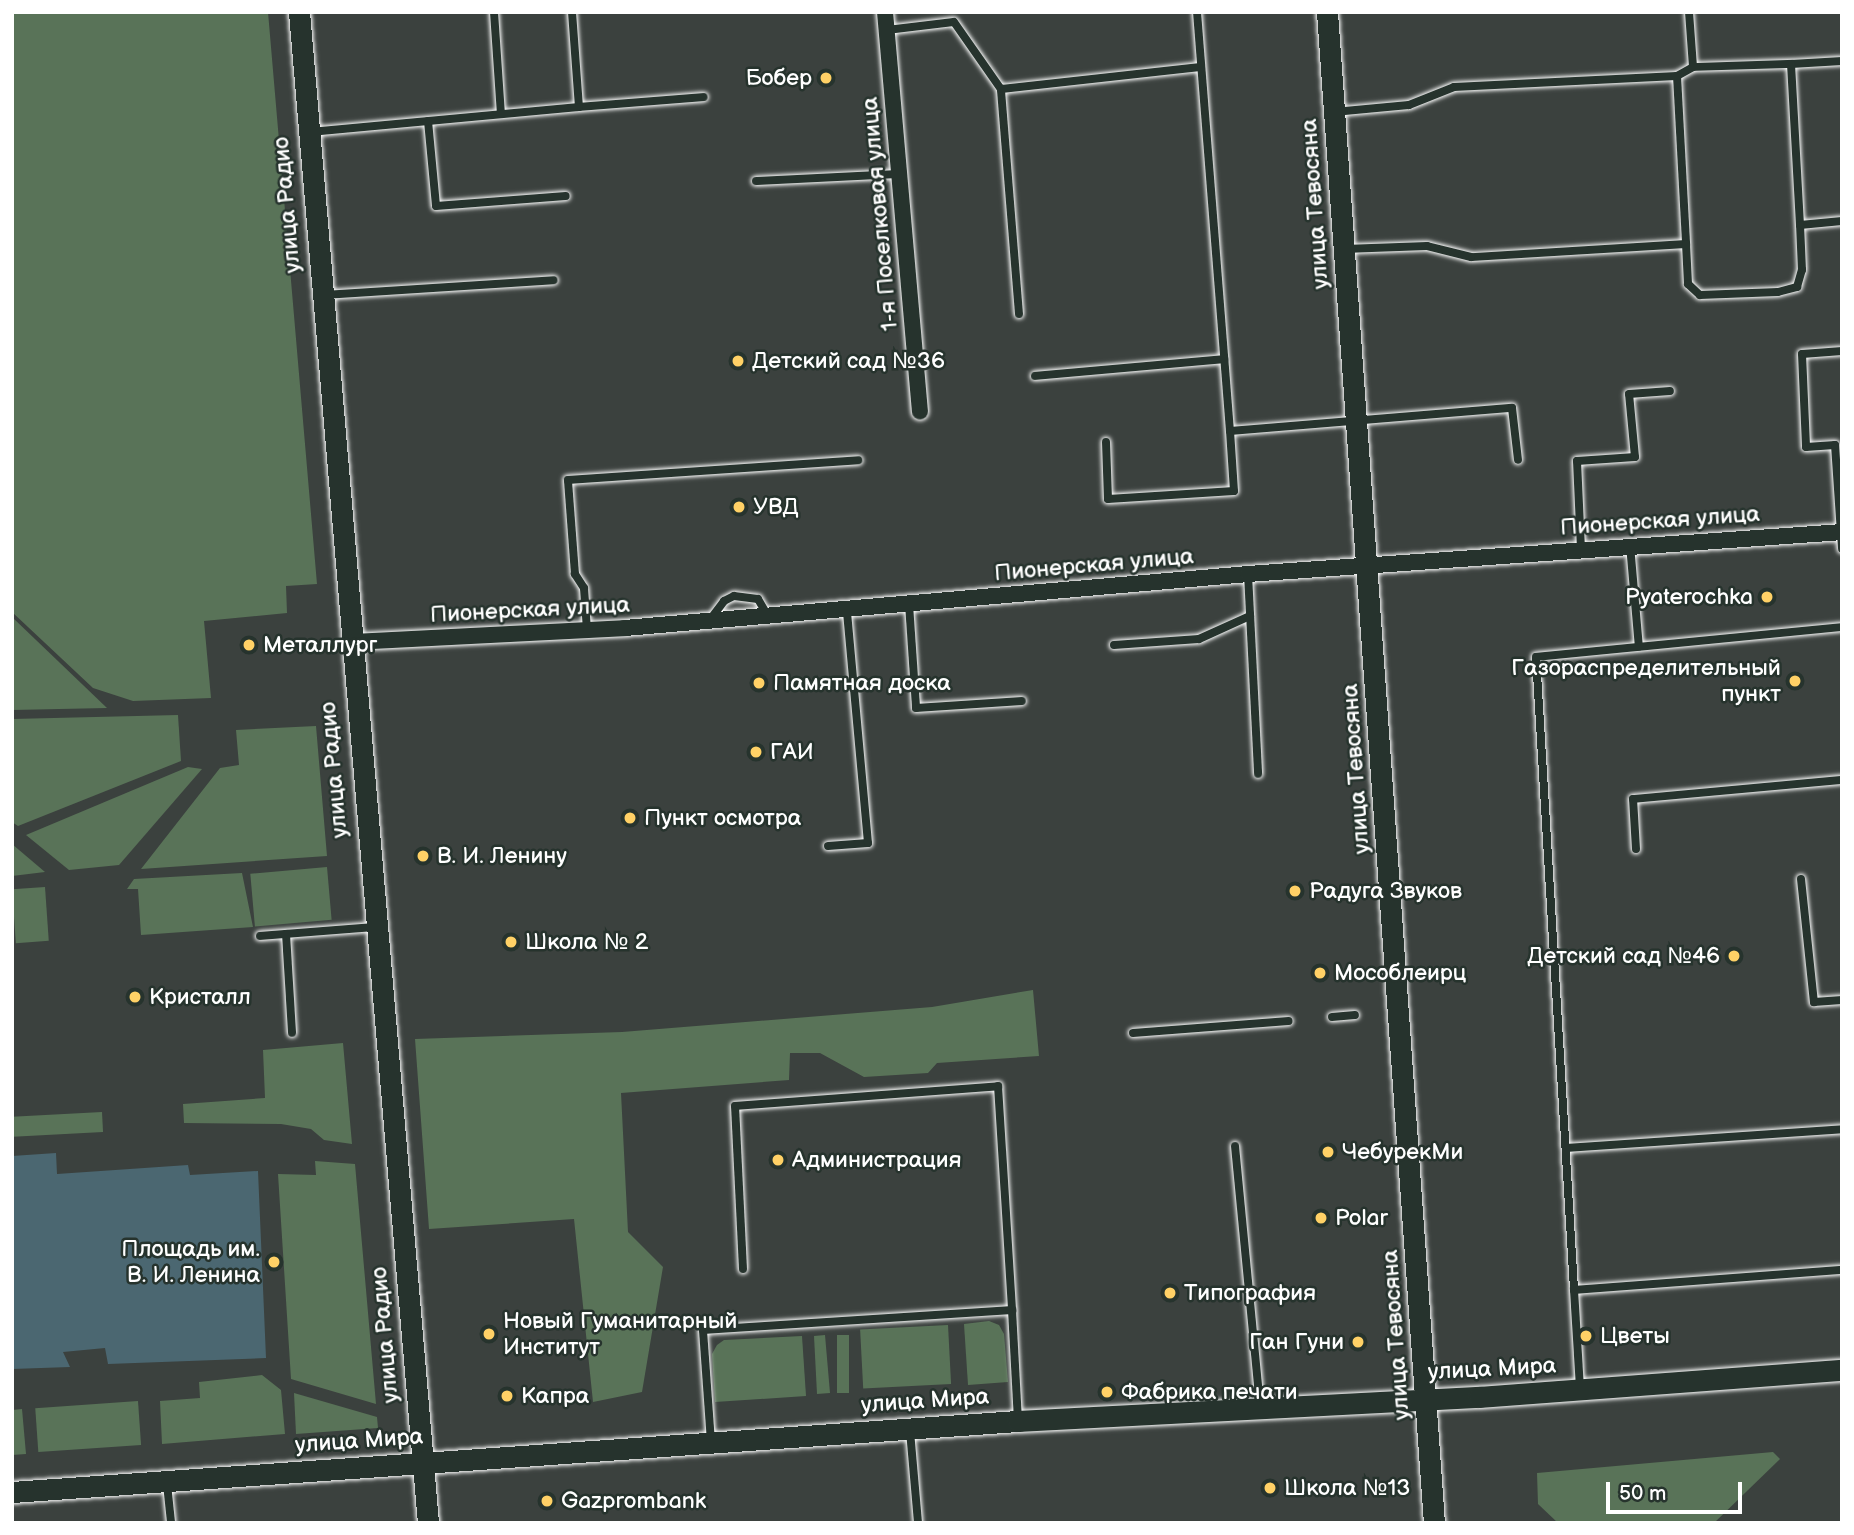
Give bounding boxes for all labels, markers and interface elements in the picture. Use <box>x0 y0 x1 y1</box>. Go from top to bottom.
place label: Бобер <box>746 64 812 92</box>
marker: Бобер <box>818 70 834 86</box>
street label: 1-я Поселковая улица <box>856 96 904 332</box>
street label: улица Тевосяна <box>1295 118 1335 290</box>
street label: улица Радио <box>267 136 307 274</box>
place label: Детский сад №36 <box>752 347 945 375</box>
marker: Детский сад №36 <box>730 353 746 369</box>
place label: УВД <box>753 493 799 521</box>
marker: УВД <box>731 499 747 515</box>
street label: Пионерская улица <box>1559 500 1761 542</box>
street label: Пионерская улица <box>993 543 1195 587</box>
place label: Pyaterochka <box>1625 583 1753 611</box>
marker: Pyaterochka <box>1759 589 1775 605</box>
street label: Пионерская улица <box>429 591 631 629</box>
place label: Металлург <box>263 631 378 659</box>
marker: Металлург <box>241 637 257 653</box>
place label: Газораспределительный пункт <box>1511 654 1781 708</box>
place label: Памятная доска <box>773 669 951 697</box>
marker: Газораспределительный пункт <box>1787 673 1803 689</box>
marker: Памятная доска <box>751 675 767 691</box>
street label: улица Тевосяна <box>1336 683 1376 855</box>
street label: улица Радио <box>314 701 354 839</box>
place label: ГАИ <box>770 738 814 766</box>
marker: ГАИ <box>748 744 764 760</box>
place label: Пункт осмотра <box>644 804 801 832</box>
marker: Пункт осмотра <box>622 810 638 826</box>
place label: В. И. Ленину <box>437 842 567 870</box>
marker: В. И. Ленину <box>415 848 431 864</box>
place label: Радуга Звуков <box>1309 877 1462 905</box>
marker: Радуга Звуков <box>1287 883 1303 899</box>
place label: Школа № 2 <box>525 928 648 956</box>
marker: Школа № 2 <box>503 934 519 950</box>
place label: Детский сад №46 <box>1527 942 1720 970</box>
marker: Детский сад №46 <box>1726 948 1742 964</box>
place label: Мособлеирц <box>1334 959 1466 987</box>
marker: Мособлеирц <box>1312 965 1328 981</box>
place label: Кристалл <box>149 983 251 1011</box>
marker: Кристалл <box>127 989 143 1005</box>
place label: ЧебурекМи <box>1342 1138 1463 1166</box>
marker: ЧебурекМи <box>1320 1144 1336 1160</box>
place label: Администрация <box>792 1146 961 1174</box>
marker: Администрация <box>770 1152 786 1168</box>
place label: Polar <box>1335 1204 1388 1232</box>
marker: Polar <box>1313 1210 1329 1226</box>
place label: Площадь им. В. И. Ленина <box>121 1235 260 1289</box>
street label: улица Тевосяна <box>1376 1249 1416 1421</box>
marker: Площадь им. В. И. Ленина <box>266 1254 282 1270</box>
street label: улица Радио <box>365 1266 405 1404</box>
place label: Типография <box>1184 1279 1316 1307</box>
marker: Типография <box>1162 1285 1178 1301</box>
place label: Новый Гуманитарный Институт <box>503 1307 737 1361</box>
place label: Цветы <box>1600 1322 1670 1350</box>
marker: Новый Гуманитарный Институт <box>481 1326 497 1342</box>
place label: Ган Гуни <box>1249 1328 1344 1356</box>
marker: Цветы <box>1578 1328 1594 1344</box>
marker: Ган Гуни <box>1350 1334 1366 1350</box>
street label: улица Мира <box>1427 1352 1557 1386</box>
place label: Фабрика печати <box>1121 1378 1298 1406</box>
place label: Капра <box>521 1382 589 1410</box>
street label: улица Мира <box>860 1383 990 1419</box>
marker: Фабрика печати <box>1099 1384 1115 1400</box>
marker: Капра <box>499 1388 515 1404</box>
street label: улица Мира <box>294 1423 424 1459</box>
scale bar <box>1609 1468 1745 1512</box>
place label: Школа №13 <box>1284 1474 1410 1502</box>
marker: Школа №13 <box>1262 1480 1278 1496</box>
text: 50 m <box>1619 1481 1666 1506</box>
place label: Gazprombank <box>561 1487 706 1515</box>
marker: Gazprombank <box>539 1493 555 1509</box>

